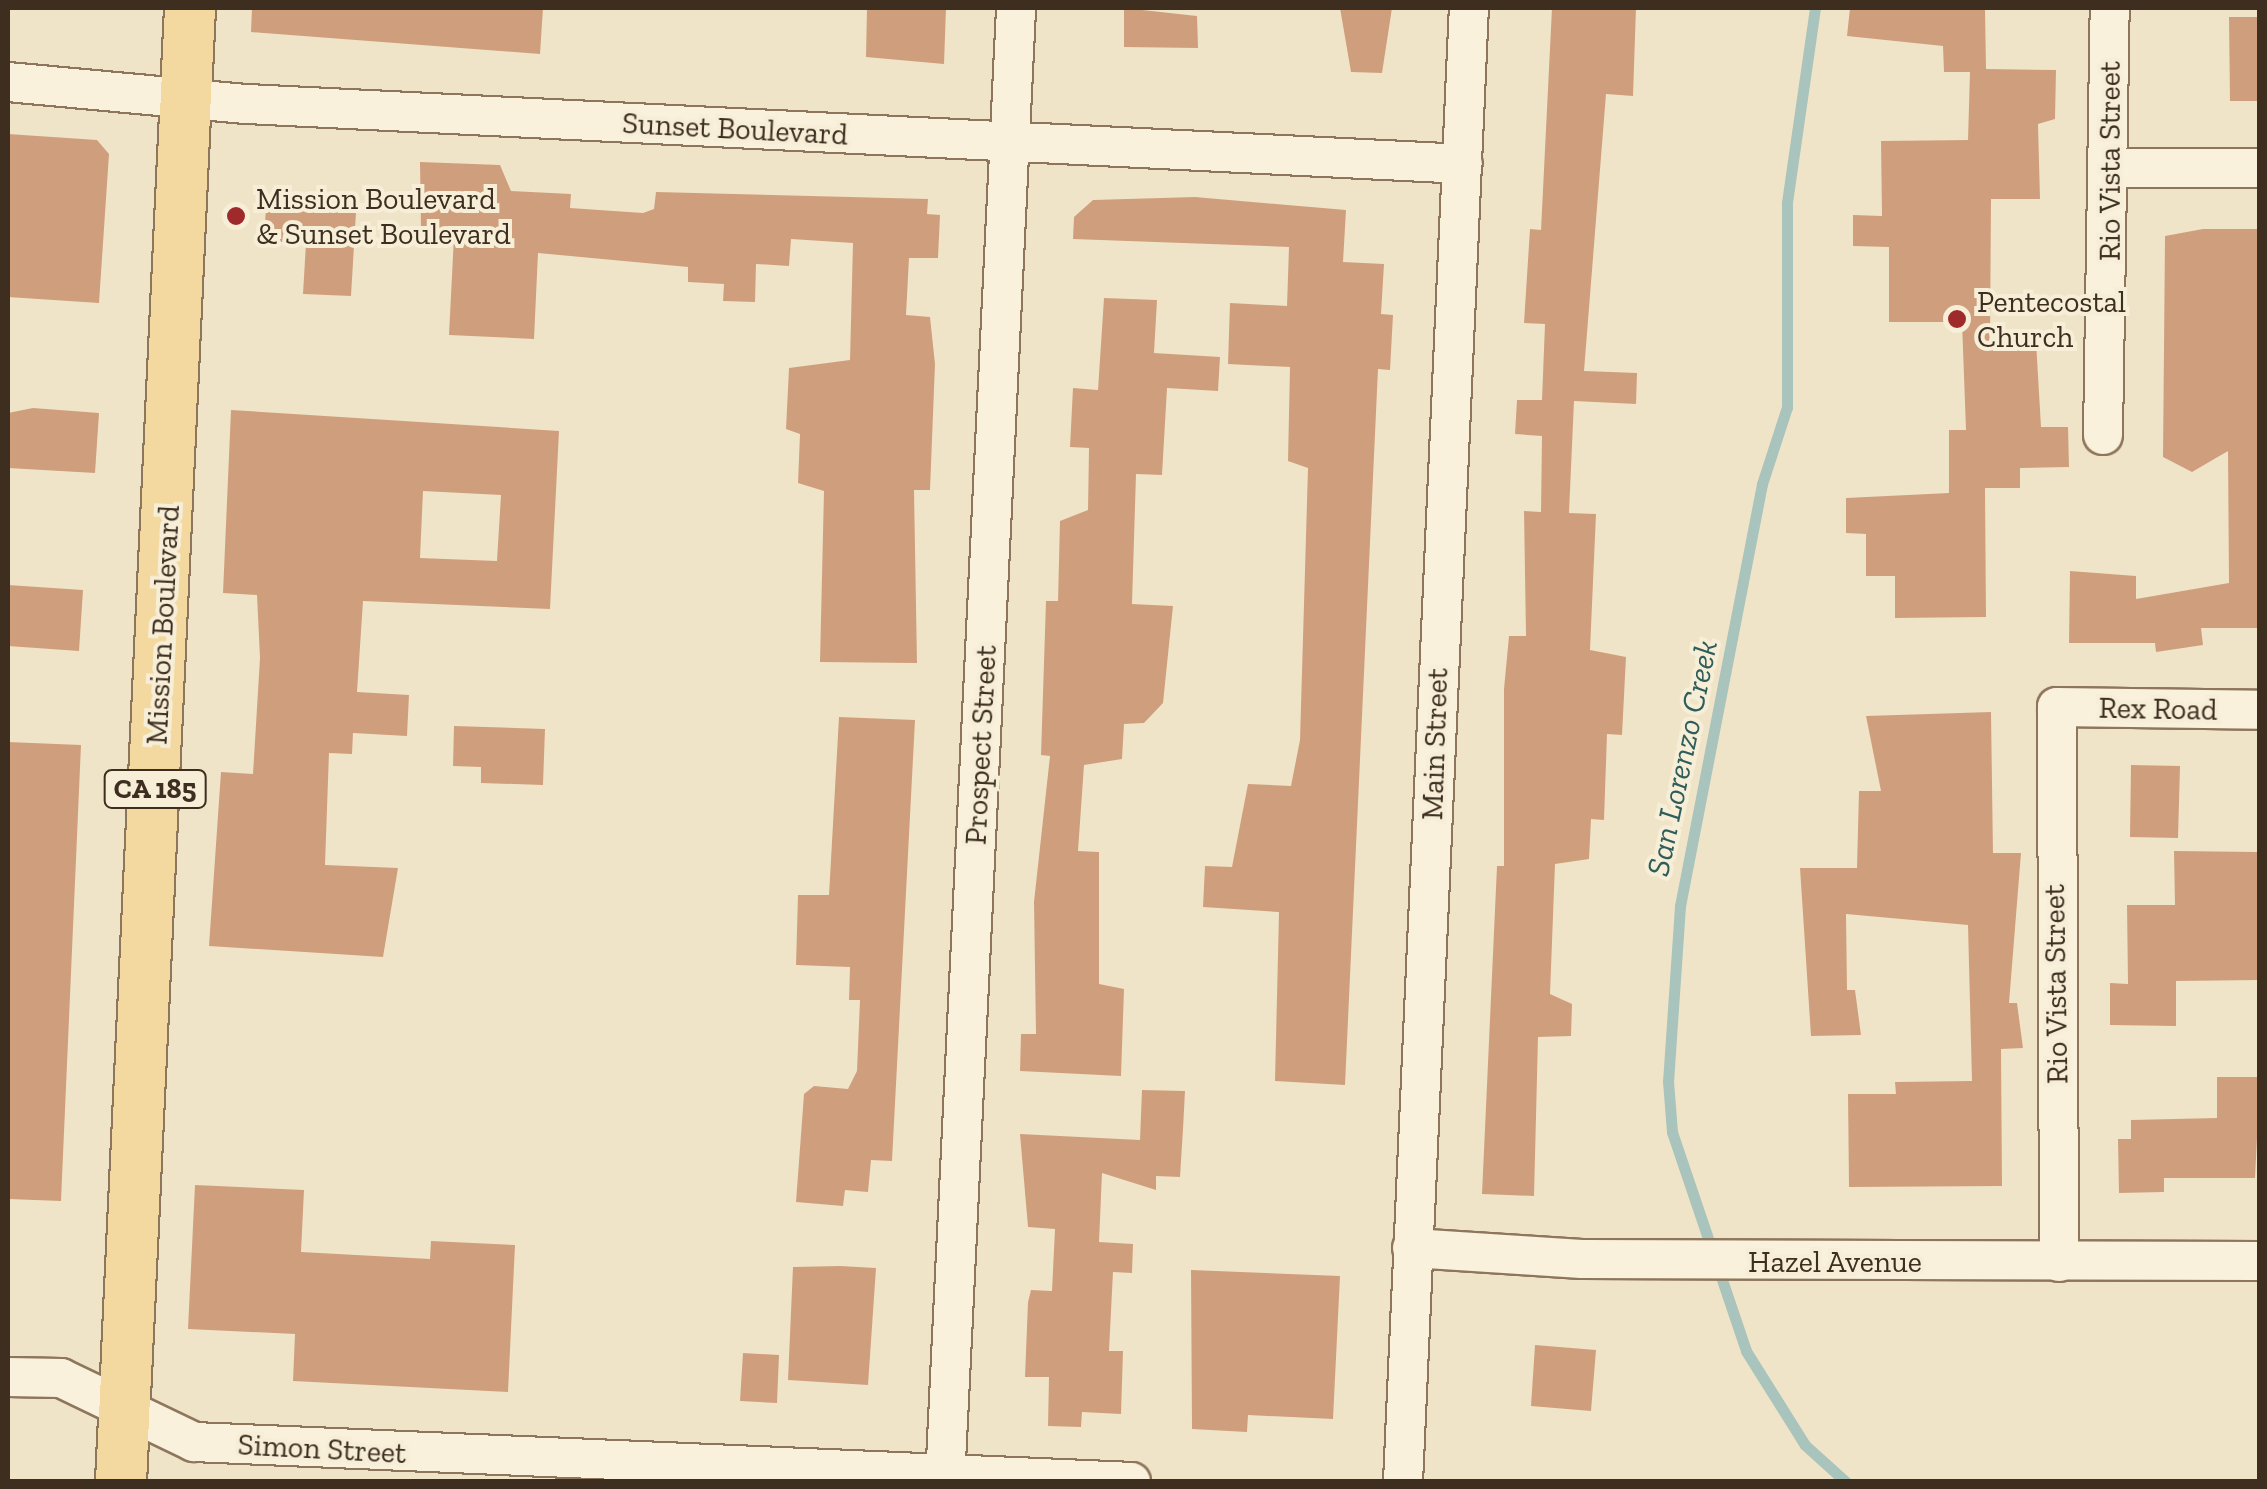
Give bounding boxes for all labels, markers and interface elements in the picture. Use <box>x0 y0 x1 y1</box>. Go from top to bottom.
street label: Rio Vista Street <box>2092 61 2128 261</box>
street label: Sunset Boulevard <box>621 105 849 153</box>
place label: Mission Boulevard & Sunset Boulevard <box>256 181 511 252</box>
marker: Mission Boulevard & Sunset Boulevard <box>225 205 247 227</box>
place label: Pentecostal Church <box>1977 284 2126 354</box>
marker: Pentecostal Church <box>1946 308 1968 330</box>
street label: Mission Boulevard <box>139 504 187 746</box>
water label: San Lorenzo Creek <box>1638 636 1726 880</box>
street label: Prospect Street <box>958 644 1004 846</box>
street label: Main Street <box>1414 667 1456 821</box>
street label: Rex Road <box>2098 690 2218 728</box>
road number: CA 185 <box>102 766 208 812</box>
street label: Rio Vista Street <box>2036 883 2076 1085</box>
street label: Hazel Avenue <box>1748 1244 1922 1280</box>
street label: Simon Street <box>237 1427 407 1471</box>

